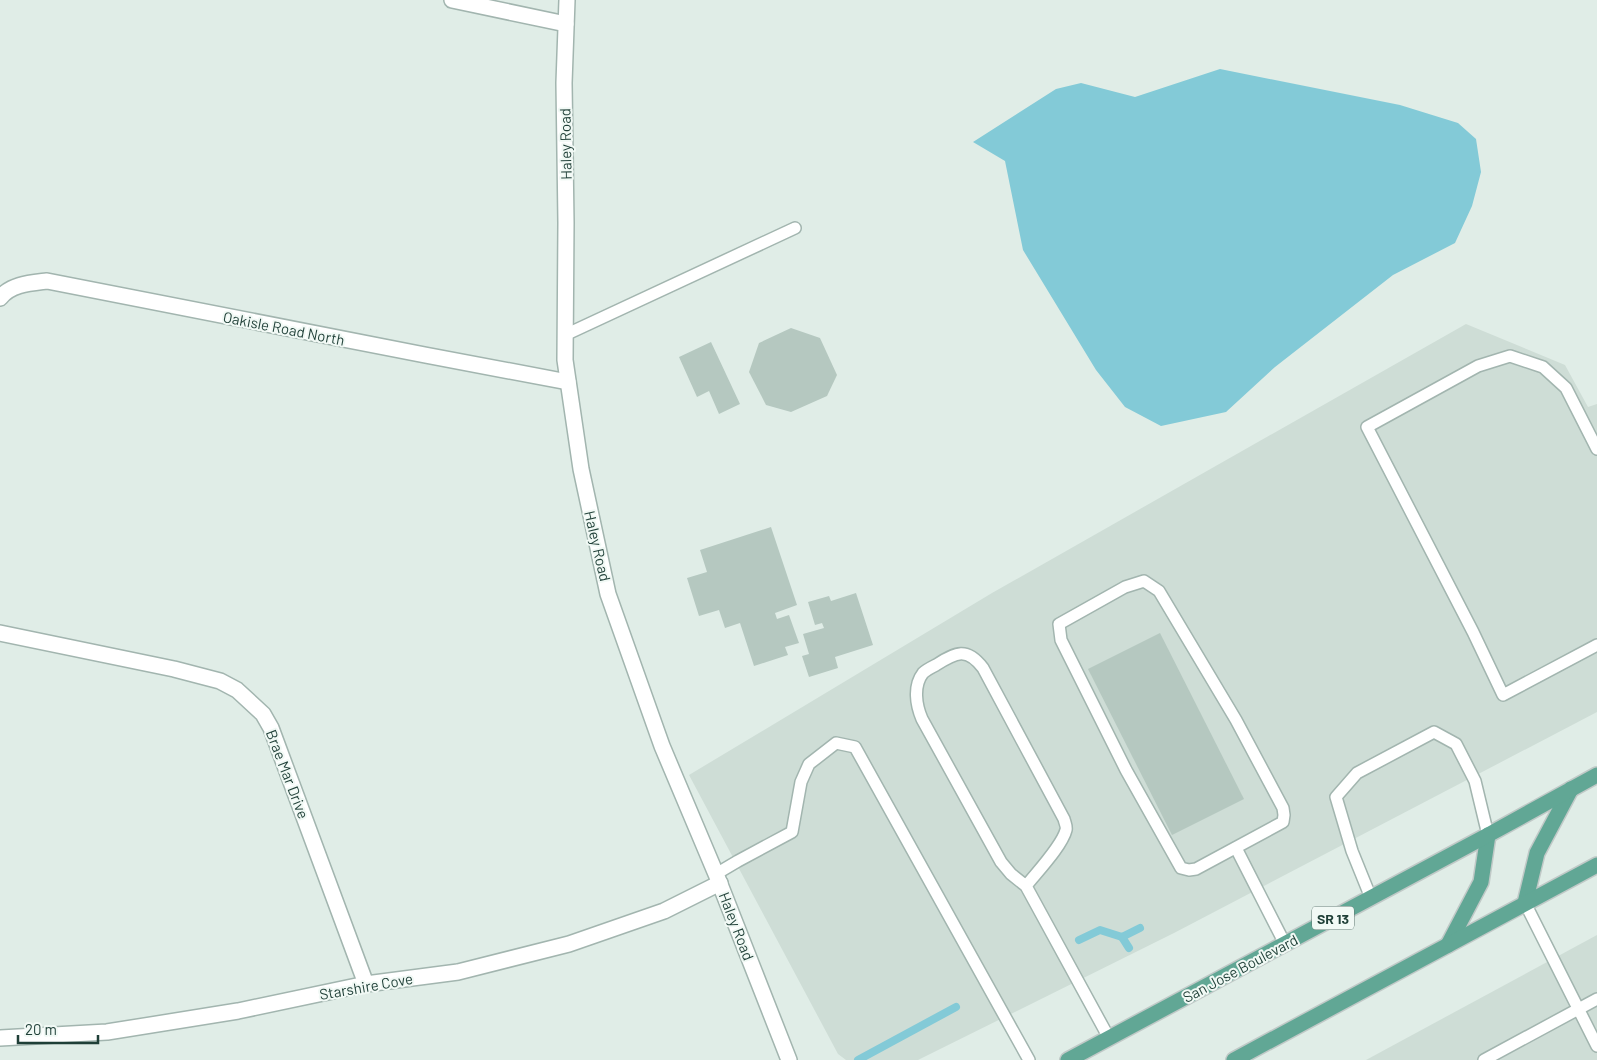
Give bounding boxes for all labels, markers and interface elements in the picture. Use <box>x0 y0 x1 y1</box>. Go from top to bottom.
street label: Haley Road <box>555 108 575 180</box>
street label: Oakisle Road North <box>222 307 346 349</box>
street label: Haley Road <box>581 509 615 583</box>
street label: Brae Mar Drive <box>263 727 313 821</box>
street label: Haley Road <box>716 889 758 963</box>
road number: SR 13 <box>1312 906 1354 930</box>
street label: San Jose Boulevard <box>1179 930 1301 1006</box>
street label: Starshire Cove <box>318 969 414 1003</box>
scale bar <box>18 1012 98 1044</box>
text: 20 m <box>25 1020 57 1038</box>

